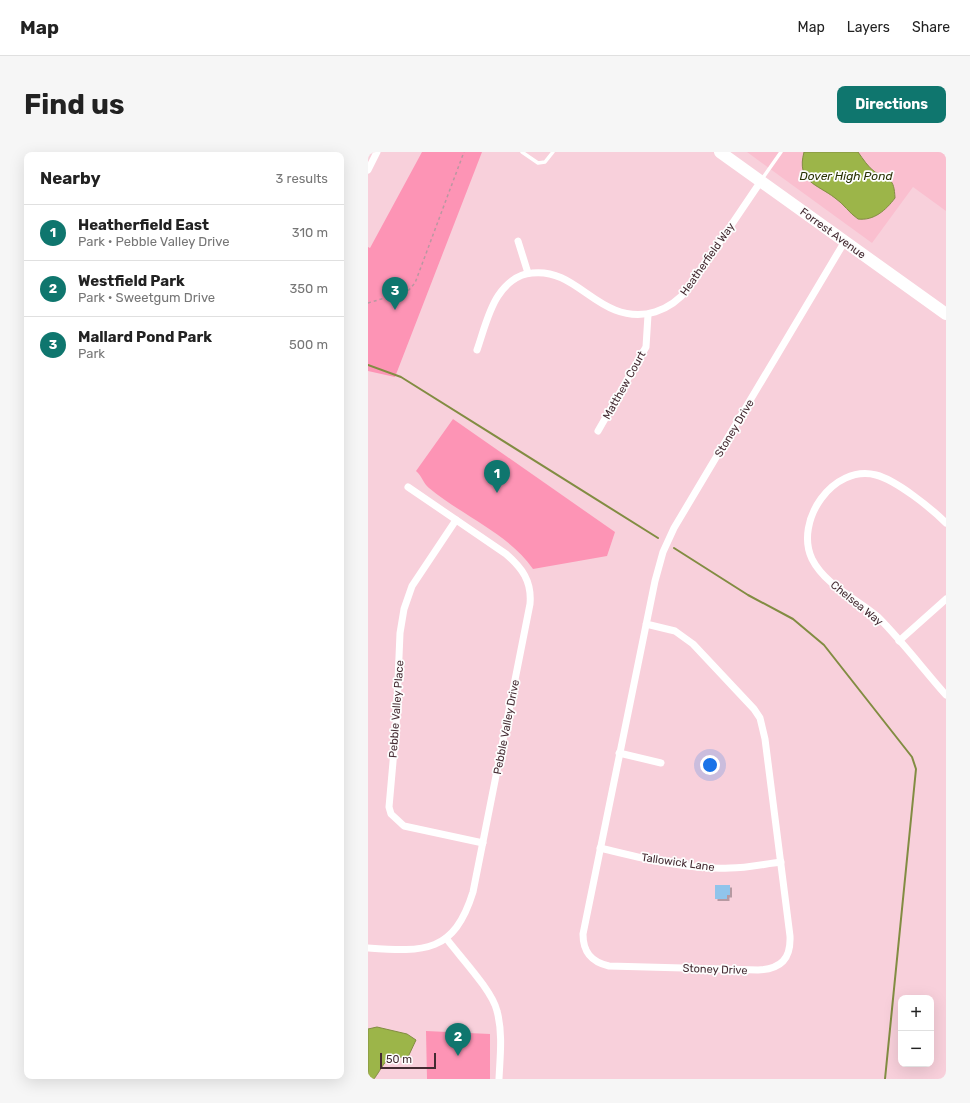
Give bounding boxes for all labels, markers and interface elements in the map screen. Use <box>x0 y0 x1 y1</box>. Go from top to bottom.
text: Map <box>20 16 59 39</box>
text: Map <box>798 19 825 36</box>
text: Layers <box>847 19 890 36</box>
text: Share <box>912 19 950 36</box>
button: Directions <box>837 86 946 123</box>
text: Find us <box>24 88 124 121</box>
text: Nearby <box>40 168 101 188</box>
water label: Dover High Pond <box>799 169 893 183</box>
text: 3 results <box>276 171 328 186</box>
street label: Forrest Avenue <box>797 205 868 262</box>
text: Heatherfield East <box>78 216 209 234</box>
street label: Heatherfield Way <box>677 220 737 298</box>
text: 1 <box>50 225 56 240</box>
text: 310 m <box>292 225 328 240</box>
text: Park · Pebble Valley Drive <box>78 234 229 249</box>
text: Westfield Park <box>78 272 185 290</box>
pin: 3 <box>382 277 408 310</box>
text: 2 <box>49 281 57 296</box>
text: 350 m <box>289 281 328 296</box>
text: Park · Sweetgum Drive <box>78 290 215 305</box>
text: Mallard Pond Park <box>78 328 212 346</box>
text: 3 <box>49 337 57 352</box>
text: 500 m <box>289 337 328 352</box>
text: Park <box>78 346 105 361</box>
street label: Matthew Court <box>600 348 649 422</box>
street label: Stoney Drive <box>712 397 757 459</box>
pin: 1 <box>484 460 510 493</box>
street label: Chelsea Way <box>828 578 886 629</box>
street label: Pebble Valley Place <box>387 660 406 758</box>
street label: Pebble Valley Drive <box>491 679 522 776</box>
your location <box>700 755 720 775</box>
street label: Tallowick Lane <box>640 851 715 874</box>
street label: Stoney Drive <box>682 962 748 977</box>
map controls <box>898 995 934 1067</box>
button: + <box>898 995 934 1031</box>
pin: 2 <box>445 1023 471 1056</box>
button: − <box>898 1031 934 1067</box>
scale bar <box>380 1051 436 1070</box>
text: 50 m <box>386 1053 412 1066</box>

